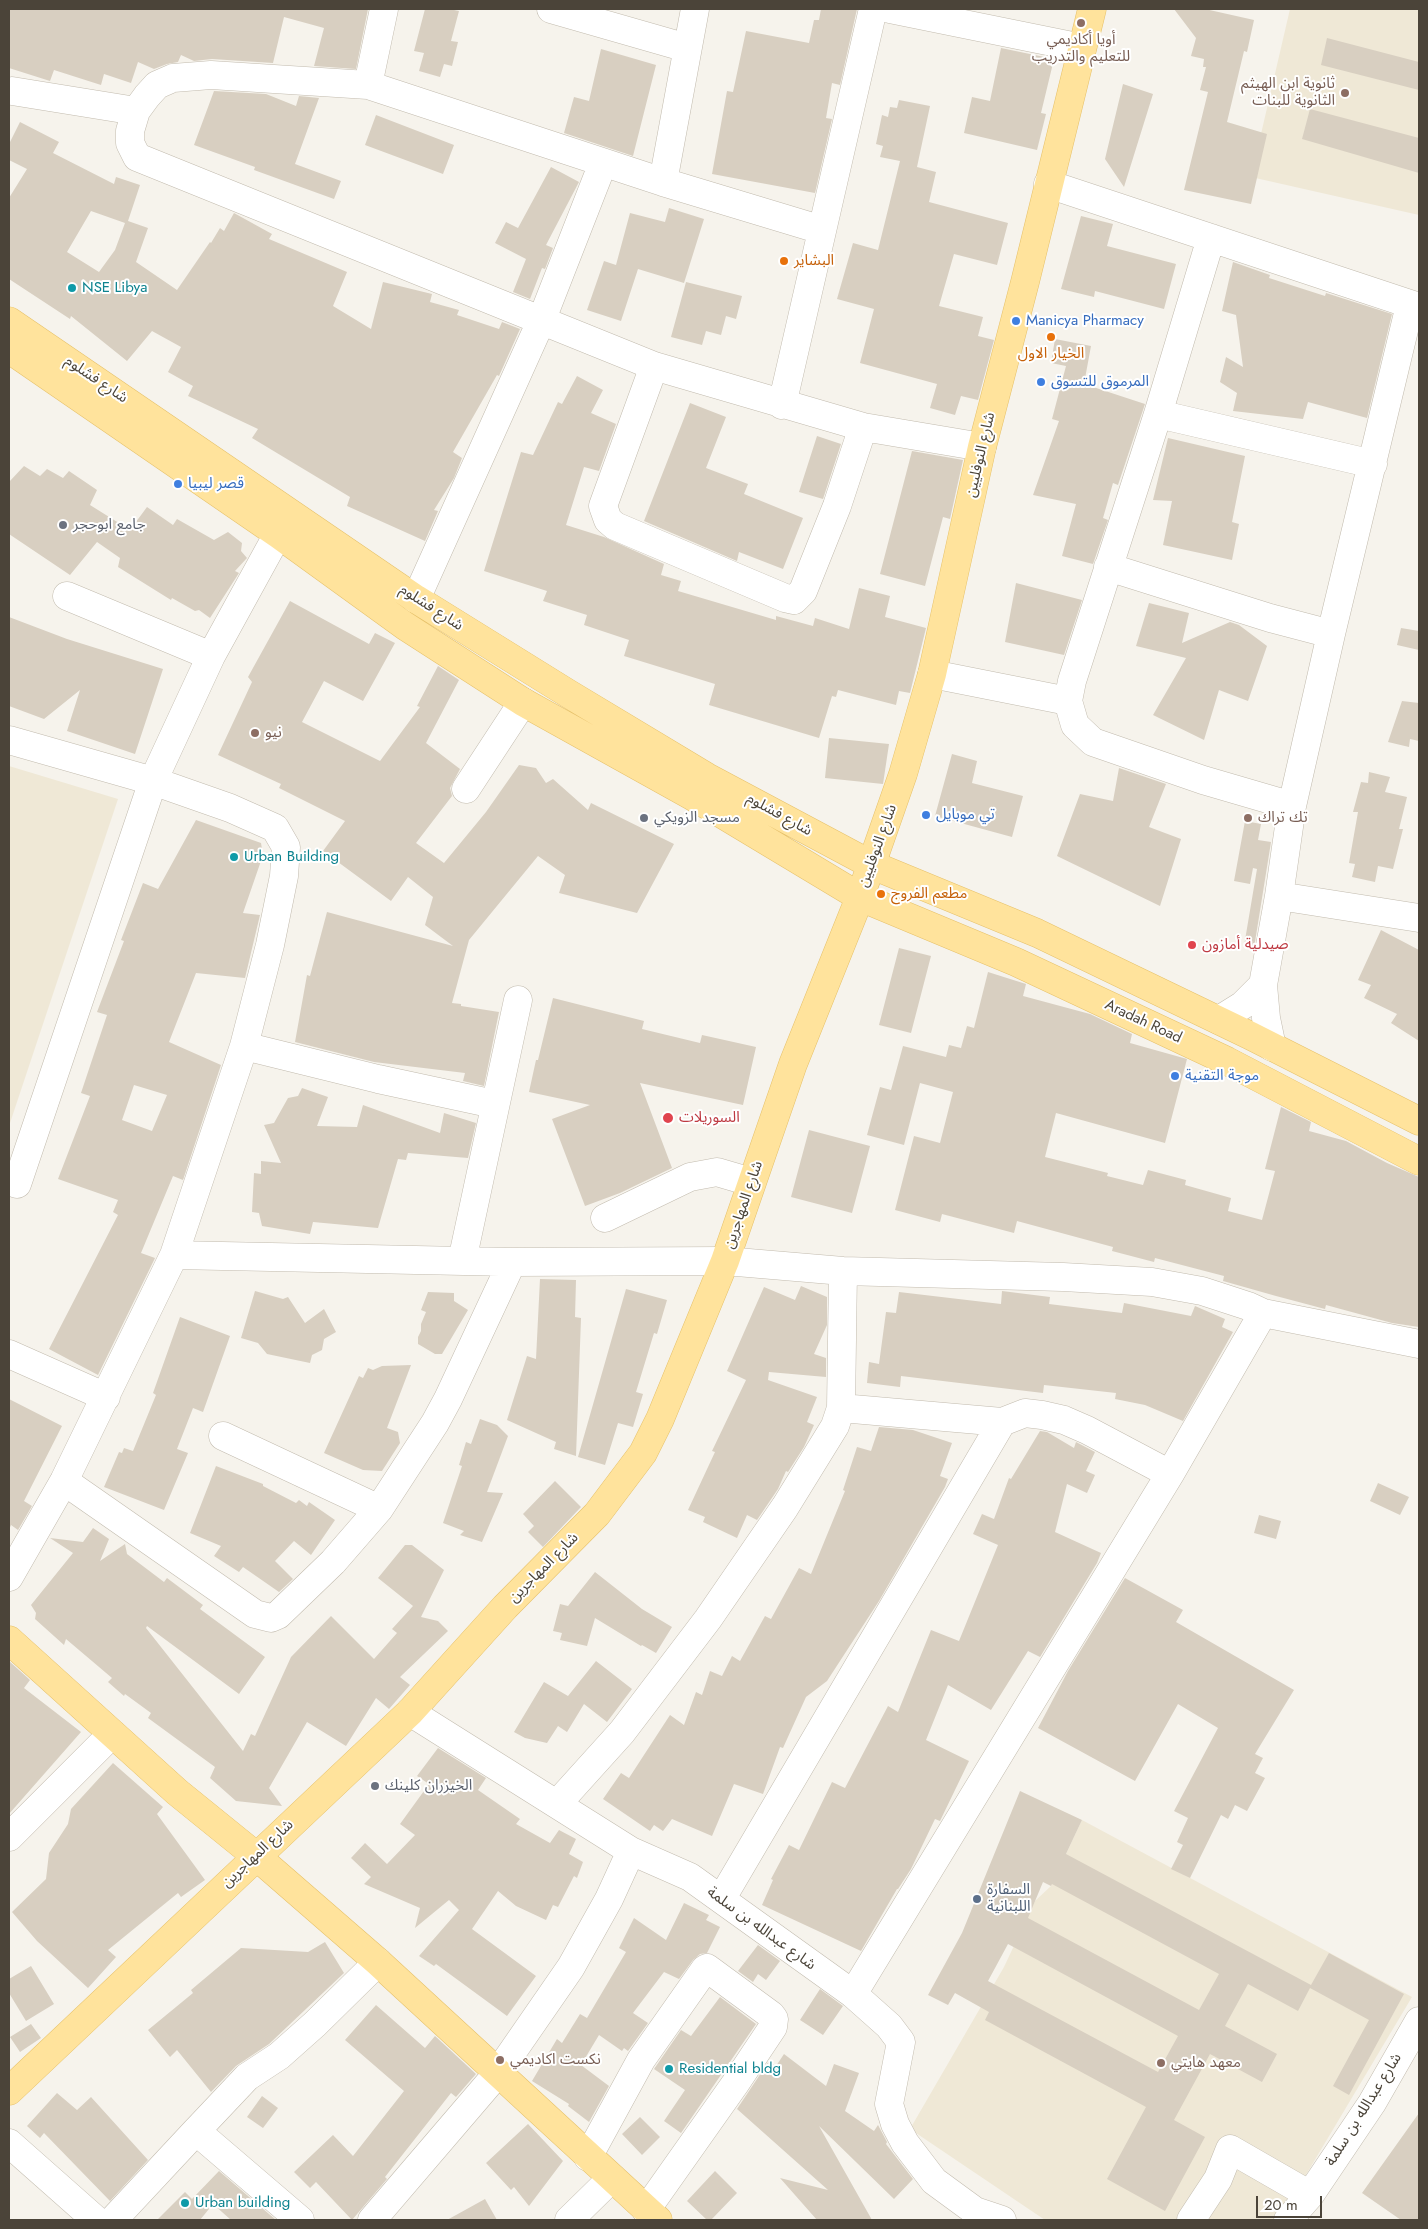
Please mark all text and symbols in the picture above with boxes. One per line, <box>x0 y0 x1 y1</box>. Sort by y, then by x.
marker: أويا أكاديمي للتعليم والتدريب <box>1075 17 1087 29</box>
place label: أويا أكاديمي للتعليم والتدريب <box>1032 31 1130 66</box>
place label: ثانوية ابن الهيثم الثانوية للبنات <box>1241 75 1335 110</box>
marker: ثانوية ابن الهيثم الثانوية للبنات <box>1339 87 1351 99</box>
place label: البشاير <box>794 252 834 270</box>
marker: البشاير <box>778 255 790 267</box>
place label: NSE Libya <box>82 279 147 297</box>
marker: NSE Libya <box>66 282 78 294</box>
place label: Manicya Pharmacy <box>1026 312 1144 330</box>
marker: Manicya Pharmacy <box>1010 315 1022 327</box>
marker: الخيار الاول <box>1045 331 1057 343</box>
place label: الخيار الاول <box>1018 345 1084 363</box>
street label: شارع فشلوم <box>61 352 131 408</box>
place label: المرموق للتسوق <box>1051 373 1149 391</box>
marker: المرموق للتسوق <box>1035 376 1047 388</box>
street label: شارع النوفليين <box>962 411 1000 499</box>
place label: قصر ليبيا <box>188 475 244 493</box>
marker: قصر ليبيا <box>172 478 184 490</box>
place label: جامع ابوحجر <box>73 516 146 534</box>
marker: جامع ابوحجر <box>57 519 69 531</box>
street label: شارع فشلوم <box>396 581 466 635</box>
place label: نيو <box>265 724 282 742</box>
marker: نيو <box>249 727 261 739</box>
street label: شارع فشلوم <box>743 790 815 840</box>
street label: شارع النوفليين <box>855 802 901 890</box>
place label: تي موبايل <box>936 806 995 824</box>
place label: مسجد الزويكي <box>654 809 740 827</box>
marker: تي موبايل <box>920 809 932 821</box>
place label: تك تراك <box>1258 809 1308 827</box>
marker: مسجد الزويكي <box>638 812 650 824</box>
marker: تك تراك <box>1242 812 1254 824</box>
place label: Urban Building <box>244 848 339 866</box>
marker: Urban Building <box>228 851 240 863</box>
place label: مطعم الفروج <box>891 885 967 903</box>
marker: مطعم الفروج <box>875 888 887 900</box>
place label: صيدلية أمازون <box>1202 936 1289 954</box>
marker: صيدلية أمازون <box>1186 939 1198 951</box>
street label: Aradah Road <box>1102 996 1184 1048</box>
place label: موجة التقنية <box>1185 1067 1259 1085</box>
marker: موجة التقنية <box>1169 1070 1181 1082</box>
place label: السوريلات <box>679 1109 740 1127</box>
marker: السوريلات <box>661 1111 675 1125</box>
street label: شارع المهاجرين <box>721 1159 767 1251</box>
street label: شارع المهاجرين <box>505 1529 583 1607</box>
place label: الخيزران كلينك <box>385 1777 472 1795</box>
marker: الخيزران كلينك <box>369 1780 381 1792</box>
street label: شارع المهاجرين <box>218 1816 298 1892</box>
place label: السفارة اللبنانية <box>987 1881 1031 1916</box>
street label: شارع عبدالله بن سلمة <box>703 1884 819 1974</box>
marker: السفارة اللبنانية <box>971 1893 983 1905</box>
street label: شارع عبدالله بن سلمة <box>1322 2050 1406 2170</box>
place label: نكست اكاديمي <box>510 2051 601 2069</box>
marker: نكست اكاديمي <box>494 2054 506 2066</box>
place label: معهد هايتي <box>1171 2054 1241 2072</box>
marker: معهد هايتي <box>1155 2057 1167 2069</box>
place label: Residential bldg <box>679 2060 781 2078</box>
marker: Residential bldg <box>663 2063 675 2075</box>
scale bar <box>1258 2186 1324 2218</box>
place label: Urban building <box>195 2194 290 2212</box>
text: 20 m <box>1264 2194 1298 2216</box>
marker: Urban building <box>179 2197 191 2209</box>

